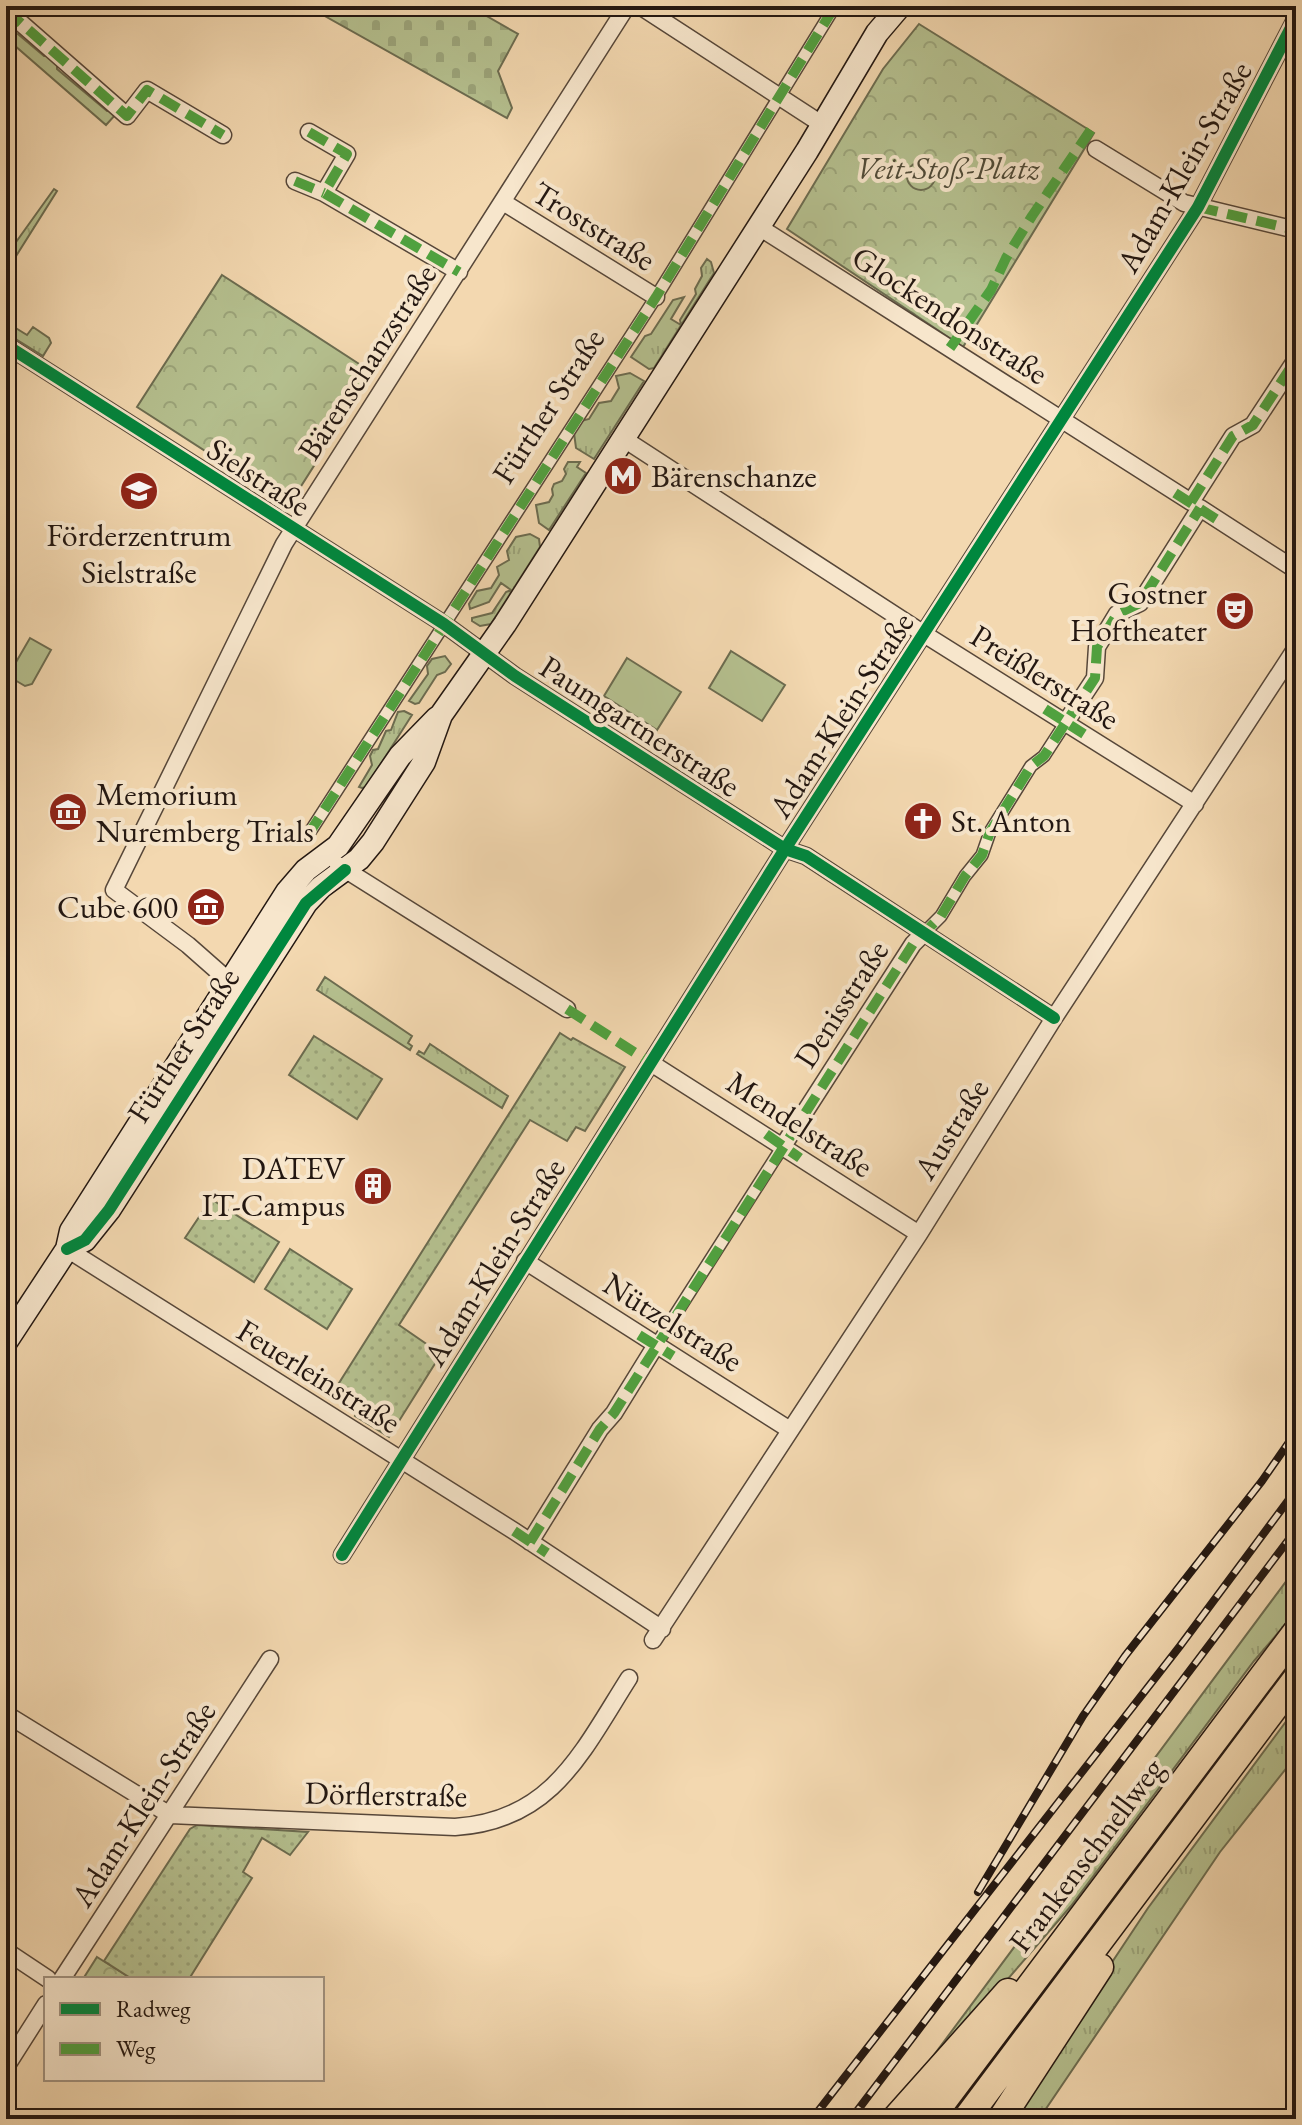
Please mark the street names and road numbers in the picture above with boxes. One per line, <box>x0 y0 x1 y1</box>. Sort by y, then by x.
street label: Adam-Klein-Straße <box>1106 54 1261 281</box>
street label: Troststraße <box>525 172 663 280</box>
street label: Glockendonstraße <box>844 236 1056 394</box>
street label: Bärenschanzstraße <box>288 256 446 468</box>
street label: Fürther Straße <box>482 320 614 492</box>
street label: Sielstraße <box>199 428 319 526</box>
street label: Adam-Klein-Straße <box>758 604 923 827</box>
street label: Preißlerstraße <box>963 615 1127 739</box>
street label: Paumgartnerstraße <box>532 646 748 806</box>
street label: Denisstraße <box>784 932 898 1076</box>
street label: Fürther Straße <box>117 959 249 1131</box>
street label: Mendelstraße <box>719 1061 881 1187</box>
street label: Austraße <box>903 1071 998 1188</box>
street label: Adam-Klein-Straße <box>413 1150 575 1375</box>
street label: Nützelstraße <box>595 1263 751 1381</box>
street label: Feuerleinstraße <box>229 1309 409 1443</box>
street label: Adam-Klein-Straße <box>60 1693 225 1916</box>
street label: Frankenschnellweg <box>999 1748 1174 1961</box>
street label: Dörflerstraße <box>304 1772 468 1816</box>

